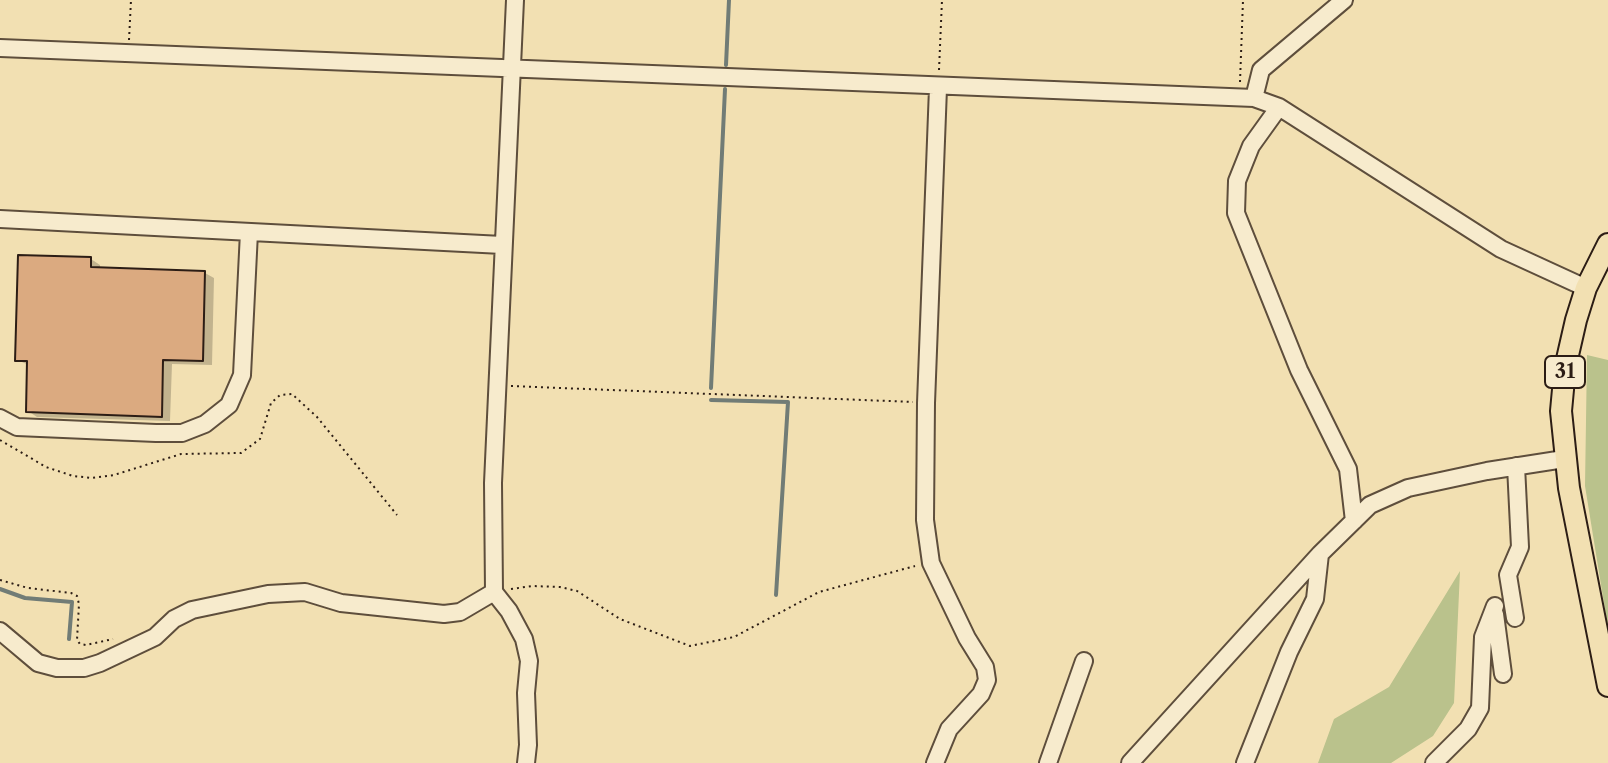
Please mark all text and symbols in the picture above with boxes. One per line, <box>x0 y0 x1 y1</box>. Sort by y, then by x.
road number: 31 <box>1545 356 1585 388</box>

